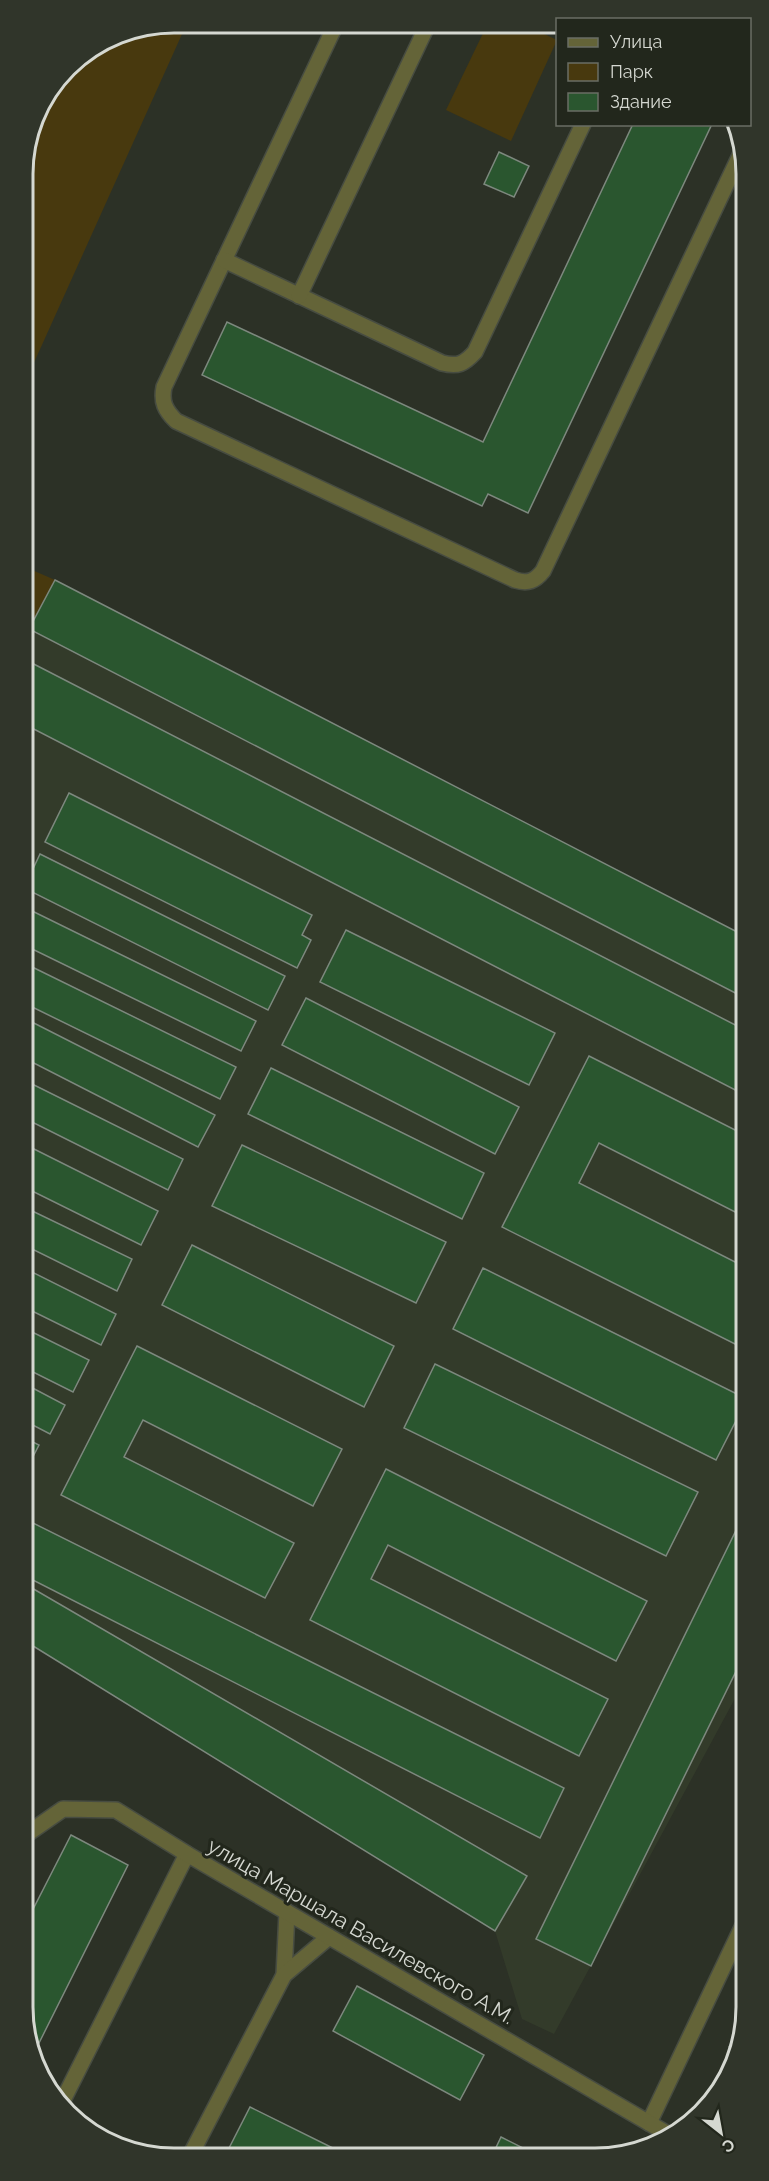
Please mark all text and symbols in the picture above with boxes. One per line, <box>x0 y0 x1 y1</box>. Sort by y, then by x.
legend <box>556 18 751 126</box>
text: Улица <box>610 31 662 52</box>
text: Парк <box>610 61 653 82</box>
text: Здание <box>610 91 672 112</box>
street label: улица Маршала Василевского А.М. <box>203 1833 519 2029</box>
north arrow <box>691 2103 751 2163</box>
text: С <box>719 2134 738 2156</box>

